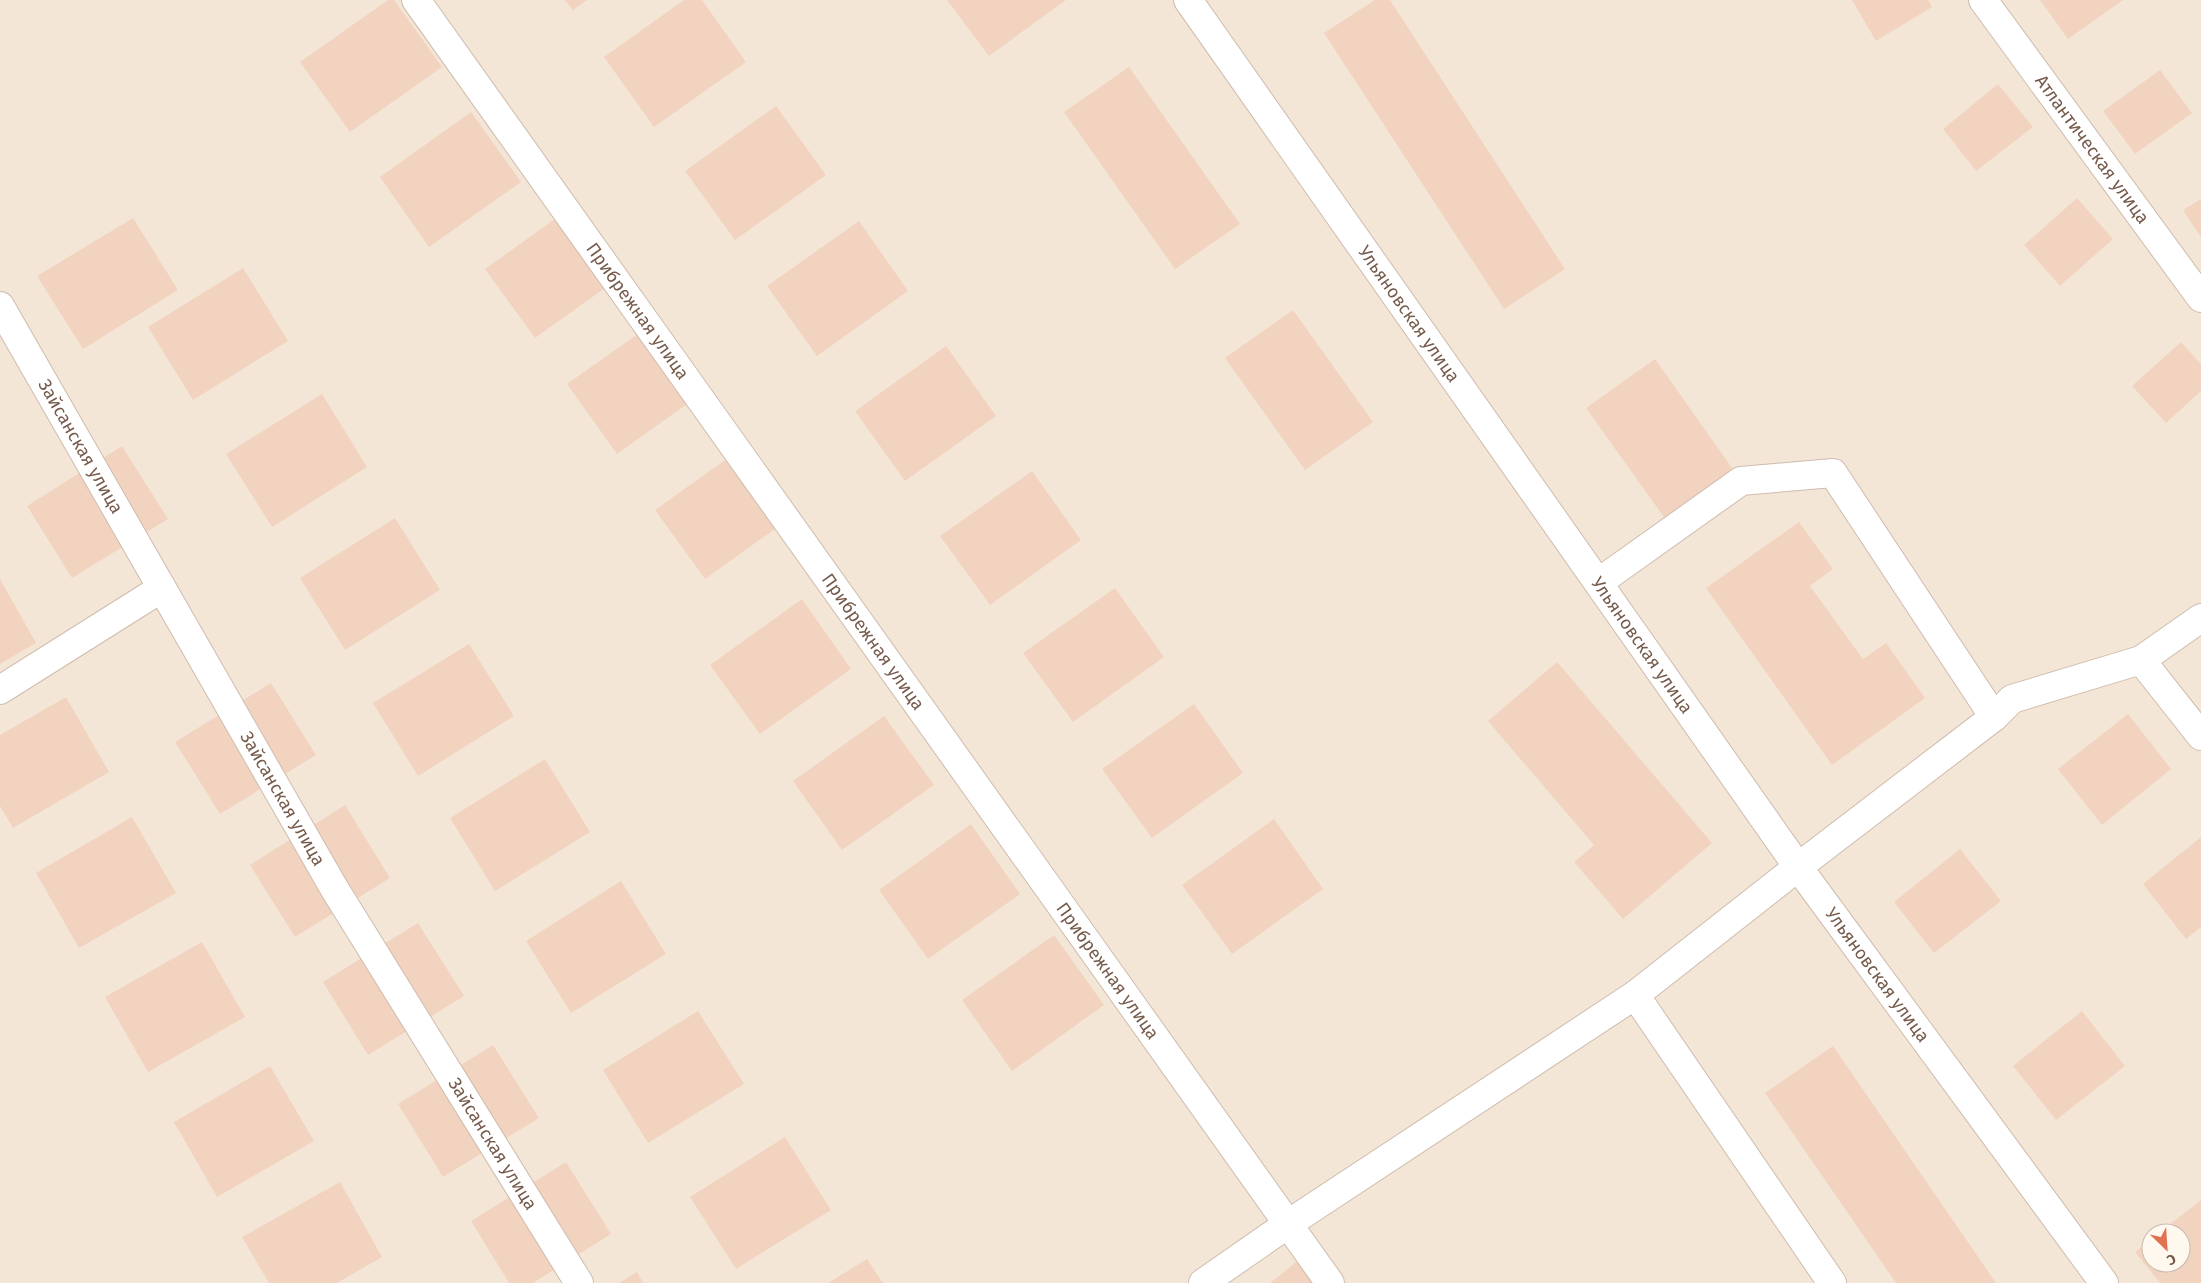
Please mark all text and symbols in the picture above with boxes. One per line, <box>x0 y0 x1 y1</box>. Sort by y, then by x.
street label: Атлантическая улица <box>2030 70 2154 228</box>
street label: Прибрежная улица <box>581 238 694 384</box>
street label: Ульяновская улица <box>1353 241 1465 387</box>
street label: Зайсанская улица <box>33 375 128 518</box>
street label: Прибрежная улица <box>817 569 929 714</box>
street label: Ульяновская улица <box>1586 573 1698 718</box>
street label: Зайсанская улица <box>236 728 330 870</box>
street label: Прибрежная улица <box>1051 898 1164 1044</box>
street label: Ульяновская улица <box>1820 903 1934 1047</box>
street label: Зайсанская улица <box>443 1074 542 1214</box>
north arrow <box>2141 1223 2191 1273</box>
text: С <box>2164 1250 2179 1269</box>

